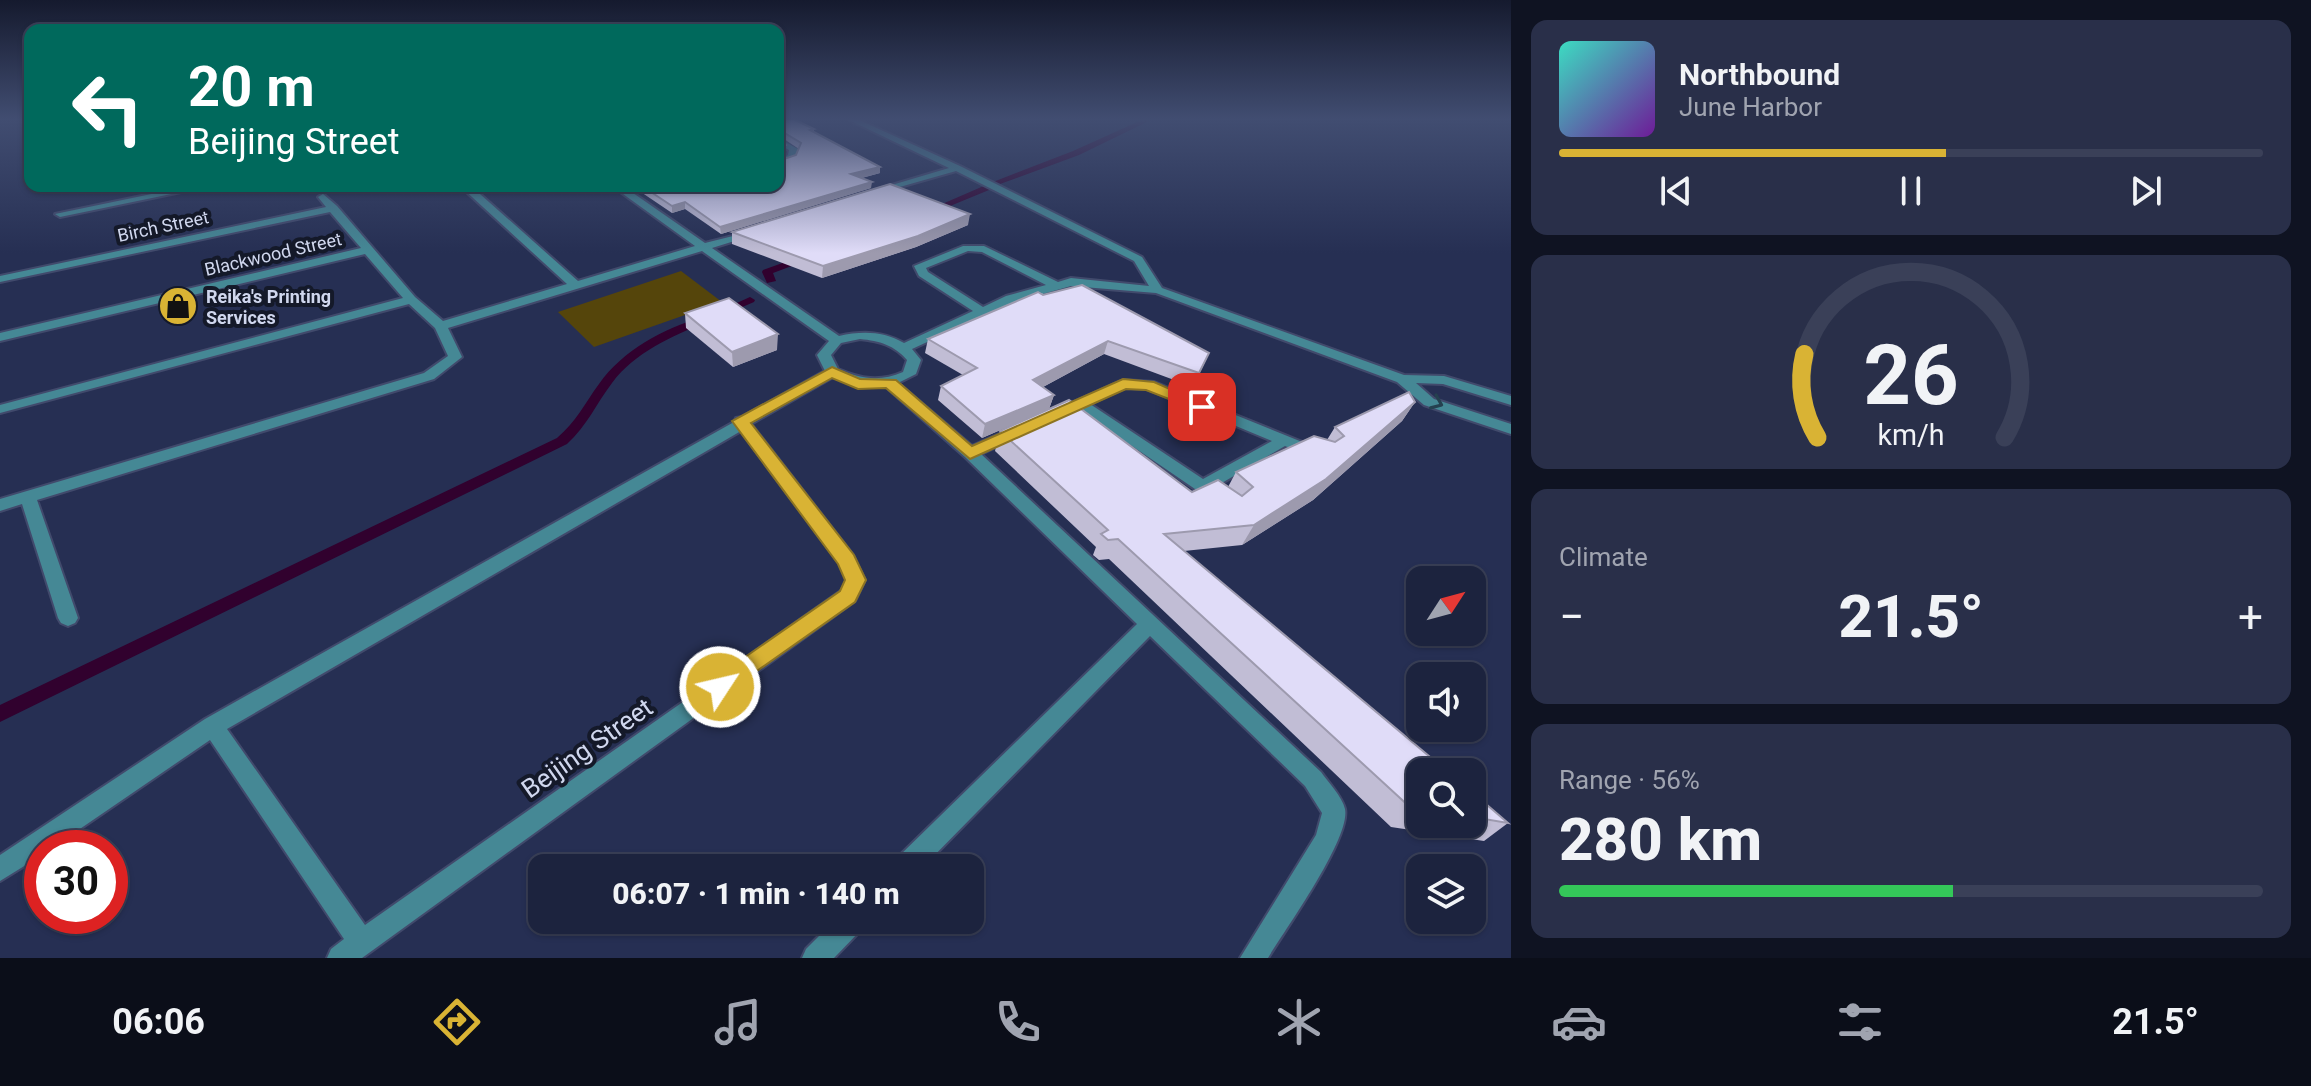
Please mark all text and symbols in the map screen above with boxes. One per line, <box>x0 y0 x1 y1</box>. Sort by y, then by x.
text: 20 m <box>188 54 315 120</box>
icon: left <box>56 56 160 160</box>
text: Northbound <box>1679 57 1840 92</box>
text: June Harbor <box>1679 92 1822 122</box>
text: Beijing Street <box>188 121 400 163</box>
icon: previous <box>1654 169 1698 213</box>
icon: pause <box>1889 169 1933 213</box>
icon: next <box>2124 169 2168 213</box>
street label: Birch Street <box>115 206 211 246</box>
street label: Blackwood Street <box>202 228 344 280</box>
shop icon: Reika's Printing Services <box>157 285 199 327</box>
place label: Reika's Printing Services <box>206 286 331 328</box>
text: 26 <box>1863 326 1959 423</box>
pin <box>1168 373 1236 441</box>
icon: arrive <box>1180 385 1224 429</box>
one-way arrow <box>1429 394 1443 410</box>
text: km/h <box>1877 418 1945 452</box>
text: Climate <box>1559 542 1648 572</box>
north arrow <box>1406 566 1486 646</box>
map controls <box>1406 566 1486 934</box>
text: 21.5° <box>1839 581 1984 652</box>
text: − <box>1559 591 1584 643</box>
text: + <box>2238 591 2263 643</box>
position arrow <box>678 645 762 729</box>
button: sound <box>1406 662 1486 742</box>
street label: Beijing Street <box>516 692 658 804</box>
button: search <box>1406 758 1486 838</box>
text: Range · 56% <box>1559 765 1700 795</box>
text: 280 km <box>1559 804 1762 875</box>
speed limit sign: 30 <box>24 830 128 934</box>
button: layers <box>1406 854 1486 934</box>
text: 06:07 · 1 min · 140 m <box>612 876 900 911</box>
icon: directions <box>429 994 485 1050</box>
icon: music <box>710 994 766 1050</box>
icon: phone <box>990 994 1046 1050</box>
icon: climate <box>1271 994 1327 1050</box>
icon: car <box>1551 994 1607 1050</box>
icon: filters <box>1832 994 1888 1050</box>
text: 06:06 <box>112 1001 205 1043</box>
text: 21.5° <box>2112 1001 2199 1043</box>

